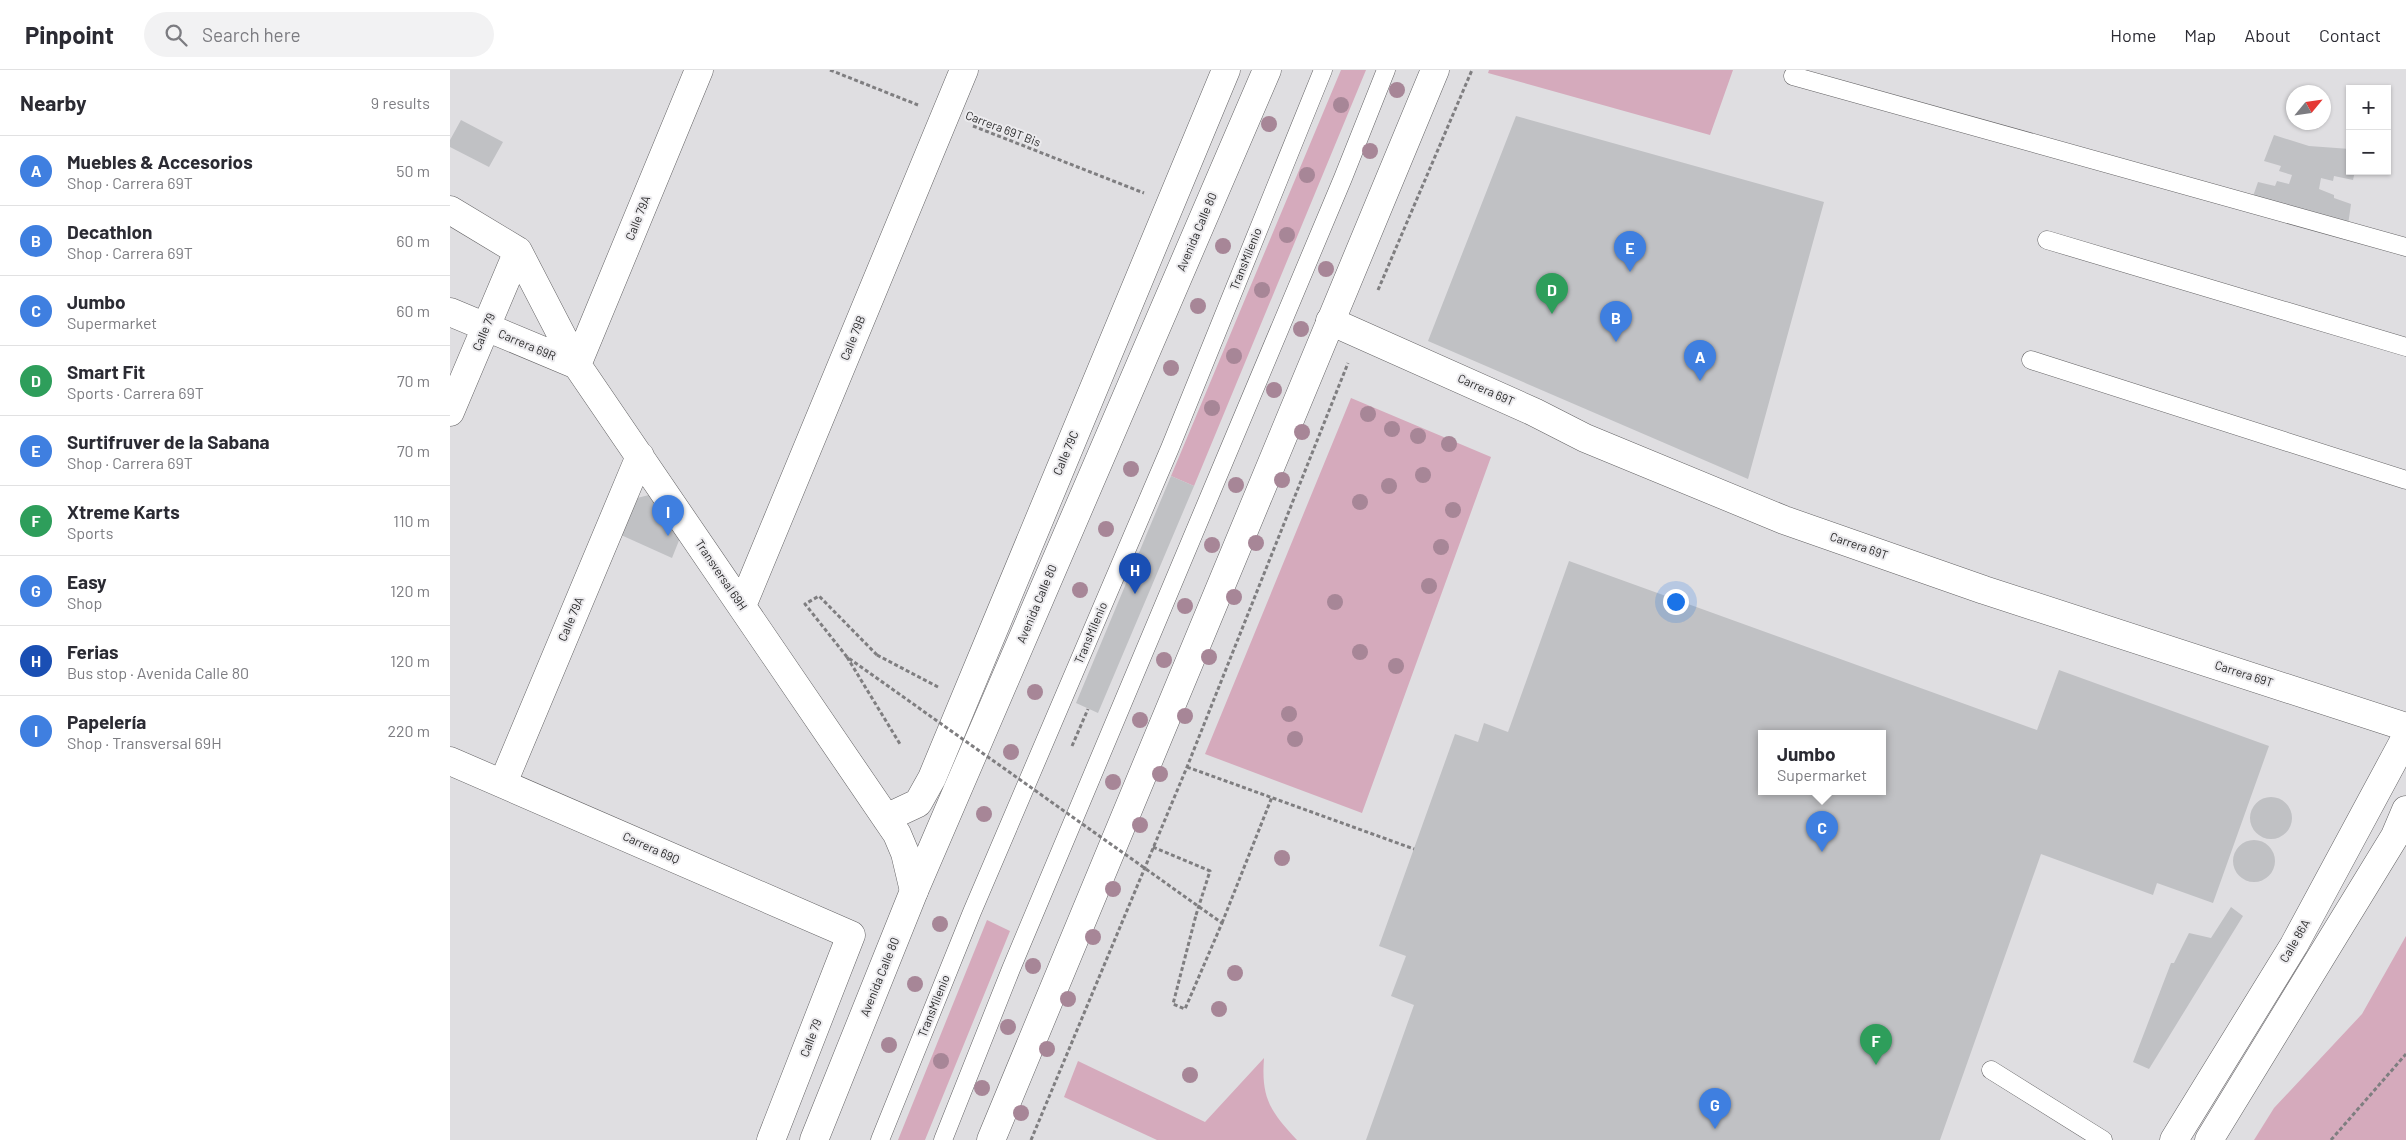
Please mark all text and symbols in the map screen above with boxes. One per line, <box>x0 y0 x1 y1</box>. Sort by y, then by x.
search box <box>144 12 494 57</box>
text: Pinpoint <box>25 20 114 49</box>
icon: search <box>162 21 190 49</box>
text: Search here <box>202 23 301 46</box>
text: Home <box>2110 24 2156 46</box>
text: Map <box>2184 24 2216 46</box>
text: About <box>2244 24 2291 46</box>
text: Contact <box>2319 24 2381 46</box>
north arrow <box>2286 85 2331 130</box>
map controls <box>2346 85 2391 175</box>
button: + <box>2346 85 2391 130</box>
text: Nearby <box>20 90 86 115</box>
text: 9 results <box>371 93 430 112</box>
street label: Carrera 69T Bis <box>964 107 1043 149</box>
button: − <box>2346 130 2391 175</box>
text: Muebles & Accesorios <box>67 150 253 173</box>
text: A <box>31 161 41 180</box>
text: 50 m <box>396 161 430 180</box>
text: Shop · Carrera 69T <box>67 173 193 192</box>
street label: Avenida Calle 80 <box>1173 190 1219 273</box>
street label: Calle 79A <box>622 193 652 242</box>
text: Decathlon <box>67 220 152 243</box>
street label: TransMilenio <box>1226 226 1264 292</box>
text: B <box>31 231 41 250</box>
text: 60 m <box>396 231 430 250</box>
pin: E <box>1614 231 1646 272</box>
text: Shop · Carrera 69T <box>67 243 193 262</box>
pin: D <box>1536 273 1568 314</box>
text: Jumbo <box>67 290 126 313</box>
text: C <box>31 301 41 320</box>
text: 60 m <box>396 301 430 320</box>
pin: B <box>1600 301 1632 342</box>
street label: Calle 79 <box>469 311 497 353</box>
text: Supermarket <box>67 313 157 332</box>
street label: Calle 79B <box>837 313 867 362</box>
street label: Carrera 69R <box>497 326 558 362</box>
pin: A <box>1684 340 1716 381</box>
text: Smart Fit <box>67 360 145 383</box>
street label: Carrera 69T <box>1456 370 1517 408</box>
text: D <box>31 371 41 390</box>
text: 70 m <box>397 371 430 390</box>
text: Sports · Carrera 69T <box>67 383 204 402</box>
street label: Calle 79C <box>1049 428 1081 477</box>
text: Surtifruver de la Sabana <box>67 430 270 453</box>
text: E <box>31 441 41 460</box>
text: 70 m <box>397 441 430 460</box>
text: Shop · Carrera 69T <box>67 453 193 472</box>
pin: I <box>652 495 684 536</box>
text: Xtreme Karts <box>67 500 180 523</box>
text: F <box>32 511 40 530</box>
text: 110 m <box>393 511 430 530</box>
text: Sports <box>67 523 113 542</box>
street label: Carrera 69T <box>1828 529 1890 562</box>
street label: Transversal 69H <box>693 536 751 612</box>
pin: H <box>1119 553 1151 594</box>
street label: Avenida Calle 80 <box>1013 562 1059 645</box>
text: Easy <box>67 570 107 593</box>
text: G <box>31 581 41 600</box>
text: 120 m <box>390 581 430 600</box>
your location <box>1663 589 1689 615</box>
text: Shop <box>67 593 102 612</box>
street label: Calle 79A <box>554 594 586 643</box>
street label: TransMilenio <box>1071 600 1109 666</box>
text: Ferias <box>67 640 119 663</box>
text: H <box>31 651 41 670</box>
text: 120 m <box>390 651 430 670</box>
street label: Carrera 69T <box>2213 657 2275 689</box>
text: Bus stop · Avenida Calle 80 <box>67 663 249 682</box>
text: Papelería <box>67 710 146 733</box>
text: I <box>34 721 38 740</box>
text: 220 m <box>387 721 430 740</box>
popup <box>1758 730 1886 795</box>
text: Shop · Transversal 69H <box>67 733 222 752</box>
text: Jumbo <box>1777 742 1835 765</box>
text: Supermarket <box>1777 765 1867 784</box>
pin: C <box>1806 811 1838 852</box>
street label: Carrera 69Q <box>621 828 682 866</box>
street label: Calle 86A <box>2276 916 2312 965</box>
street label: Avenida Calle 80 <box>857 935 901 1018</box>
street label: TransMilenio <box>914 973 952 1039</box>
street label: Calle 79 <box>796 1017 824 1059</box>
pin: F <box>1860 1024 1892 1065</box>
pin: G <box>1699 1088 1731 1129</box>

